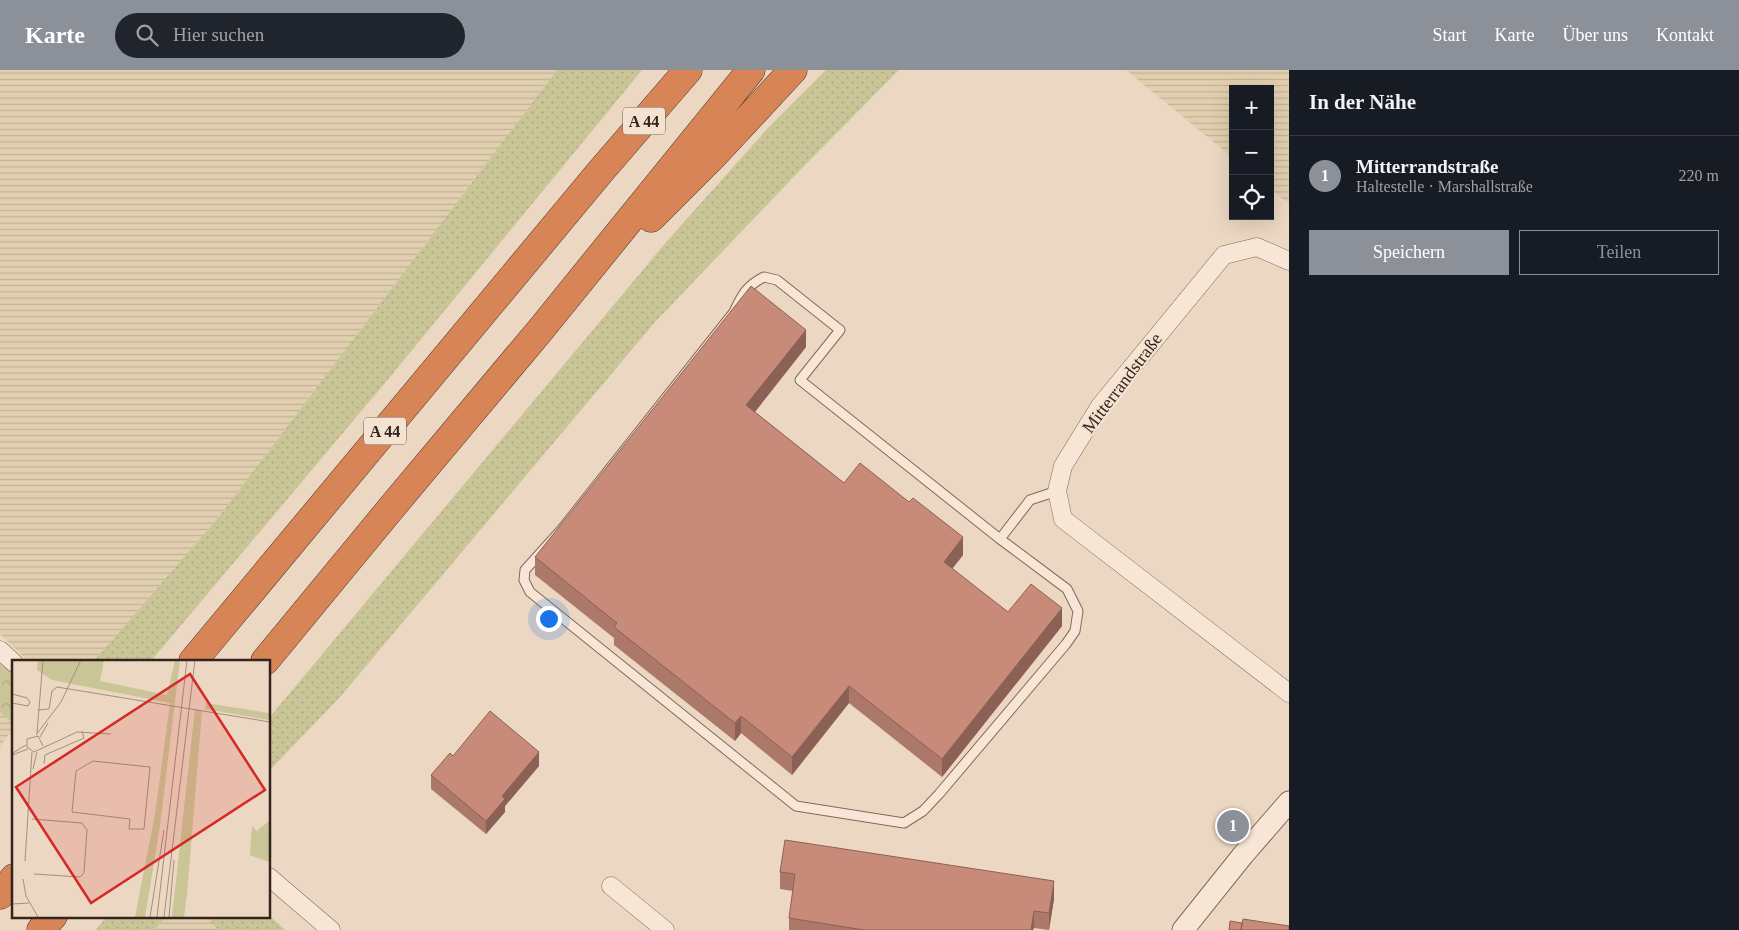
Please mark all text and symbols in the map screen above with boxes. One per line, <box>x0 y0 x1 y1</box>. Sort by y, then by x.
search box <box>115 13 465 58</box>
icon: search <box>133 21 161 49</box>
text: Karte <box>25 22 85 48</box>
text: Hier suchen <box>173 24 264 45</box>
text: Start <box>1433 25 1467 45</box>
text: Karte <box>1495 25 1535 45</box>
text: Über uns <box>1563 25 1628 45</box>
text: Kontakt <box>1656 25 1714 45</box>
map controls <box>1229 85 1274 220</box>
button: + <box>1229 85 1274 130</box>
text: In der Nähe <box>1309 90 1416 114</box>
road number: A 44 <box>623 107 665 134</box>
button: − <box>1229 130 1274 175</box>
text: Mitterrandstraße <box>1356 156 1498 177</box>
text: 1 <box>1321 167 1329 184</box>
text: 220 m <box>1679 167 1719 184</box>
button: locate <box>1229 175 1274 220</box>
text: Haltestelle · Marshallstraße <box>1356 178 1533 195</box>
button: Speichern <box>1309 230 1509 275</box>
button: Teilen <box>1519 230 1719 275</box>
street label: Mitterrandstraße <box>1078 329 1166 437</box>
road number: A 44 <box>364 418 406 444</box>
your location <box>536 606 562 632</box>
inset map <box>12 660 270 918</box>
pin: 1 <box>1217 807 1249 845</box>

